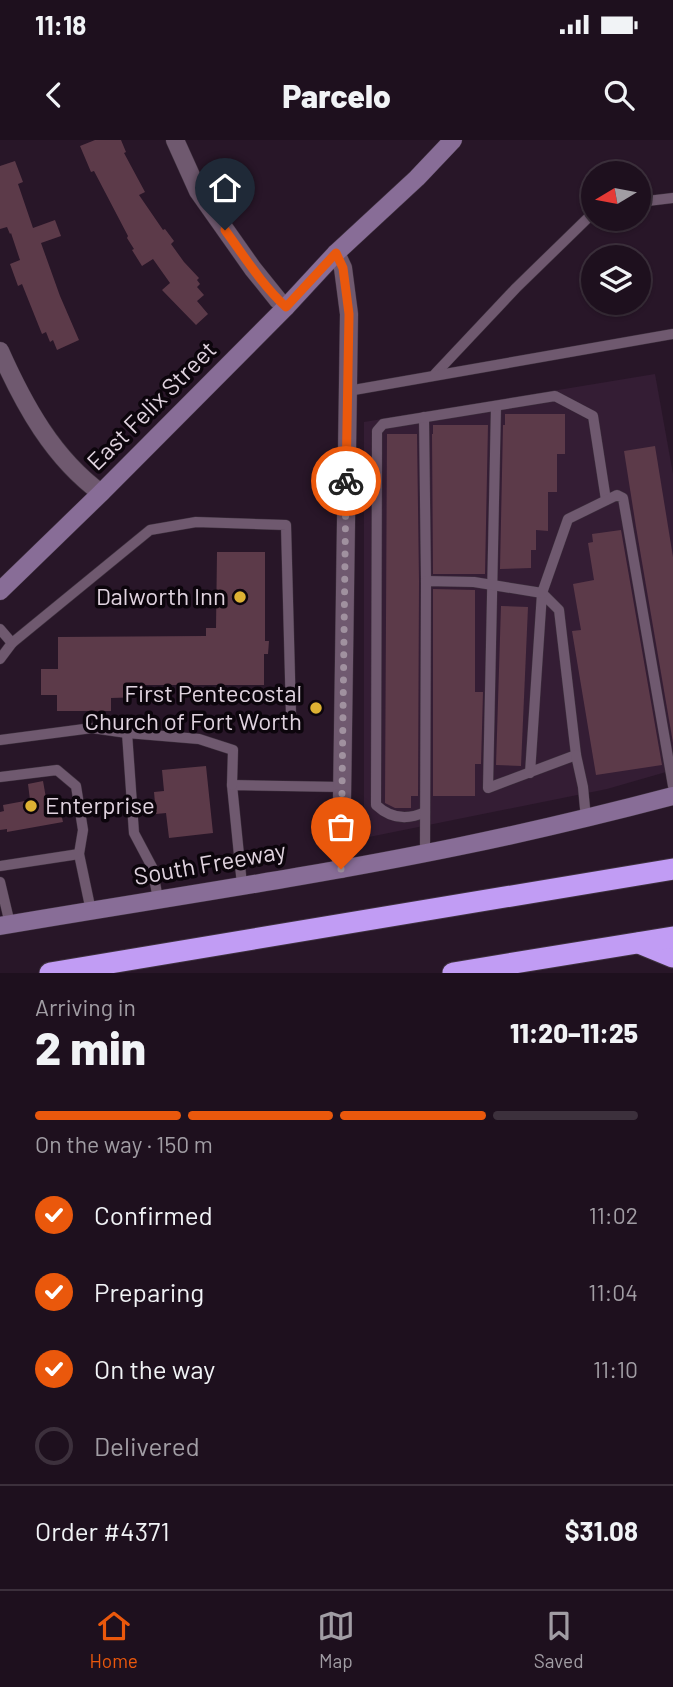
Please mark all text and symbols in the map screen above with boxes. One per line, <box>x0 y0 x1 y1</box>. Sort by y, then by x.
text: 11:18 <box>35 9 86 40</box>
icon: back <box>35 76 73 114</box>
text: Parcelo <box>282 76 391 114</box>
icon: search <box>600 76 638 114</box>
pin <box>195 158 255 230</box>
north arrow <box>581 161 651 231</box>
map controls <box>581 161 651 315</box>
icon: home <box>206 169 244 207</box>
button: layers <box>581 245 651 315</box>
street label: East Felix Street <box>80 334 222 476</box>
courier <box>311 446 381 516</box>
icon: bike <box>327 462 365 500</box>
place label: Dalworth Inn <box>96 581 226 610</box>
marker: Dalworth Inn <box>232 589 248 605</box>
place label: First Pentecostal Church of Fort Worth <box>84 678 302 735</box>
marker: First Pentecostal Church of Fort Worth <box>308 700 324 716</box>
place label: Enterprise <box>45 790 155 819</box>
pin <box>311 797 371 869</box>
marker: Enterprise <box>23 798 39 814</box>
icon: bag <box>322 808 360 846</box>
street label: South Freeway <box>131 835 288 890</box>
text: Arriving in <box>35 993 136 1021</box>
text: 11:20–11:25 <box>510 1017 638 1048</box>
text: 2 min <box>35 1019 146 1074</box>
text: On the way · 150 m <box>35 1130 213 1158</box>
icon: check <box>35 1196 73 1234</box>
text: Confirmed <box>94 1199 213 1230</box>
text: 11:02 <box>589 1201 638 1229</box>
icon: check <box>35 1273 73 1311</box>
text: Preparing <box>94 1276 204 1307</box>
text: 11:04 <box>588 1278 638 1306</box>
icon: check <box>35 1350 73 1388</box>
text: On the way <box>94 1353 215 1384</box>
text: 11:10 <box>593 1355 638 1383</box>
text: Delivered <box>94 1430 200 1461</box>
text: Order #4371 <box>35 1515 170 1546</box>
text: $31.08 <box>565 1515 638 1546</box>
tab: Home <box>89 1607 138 1672</box>
tab: Map <box>317 1607 355 1672</box>
tab: Saved <box>534 1607 584 1672</box>

